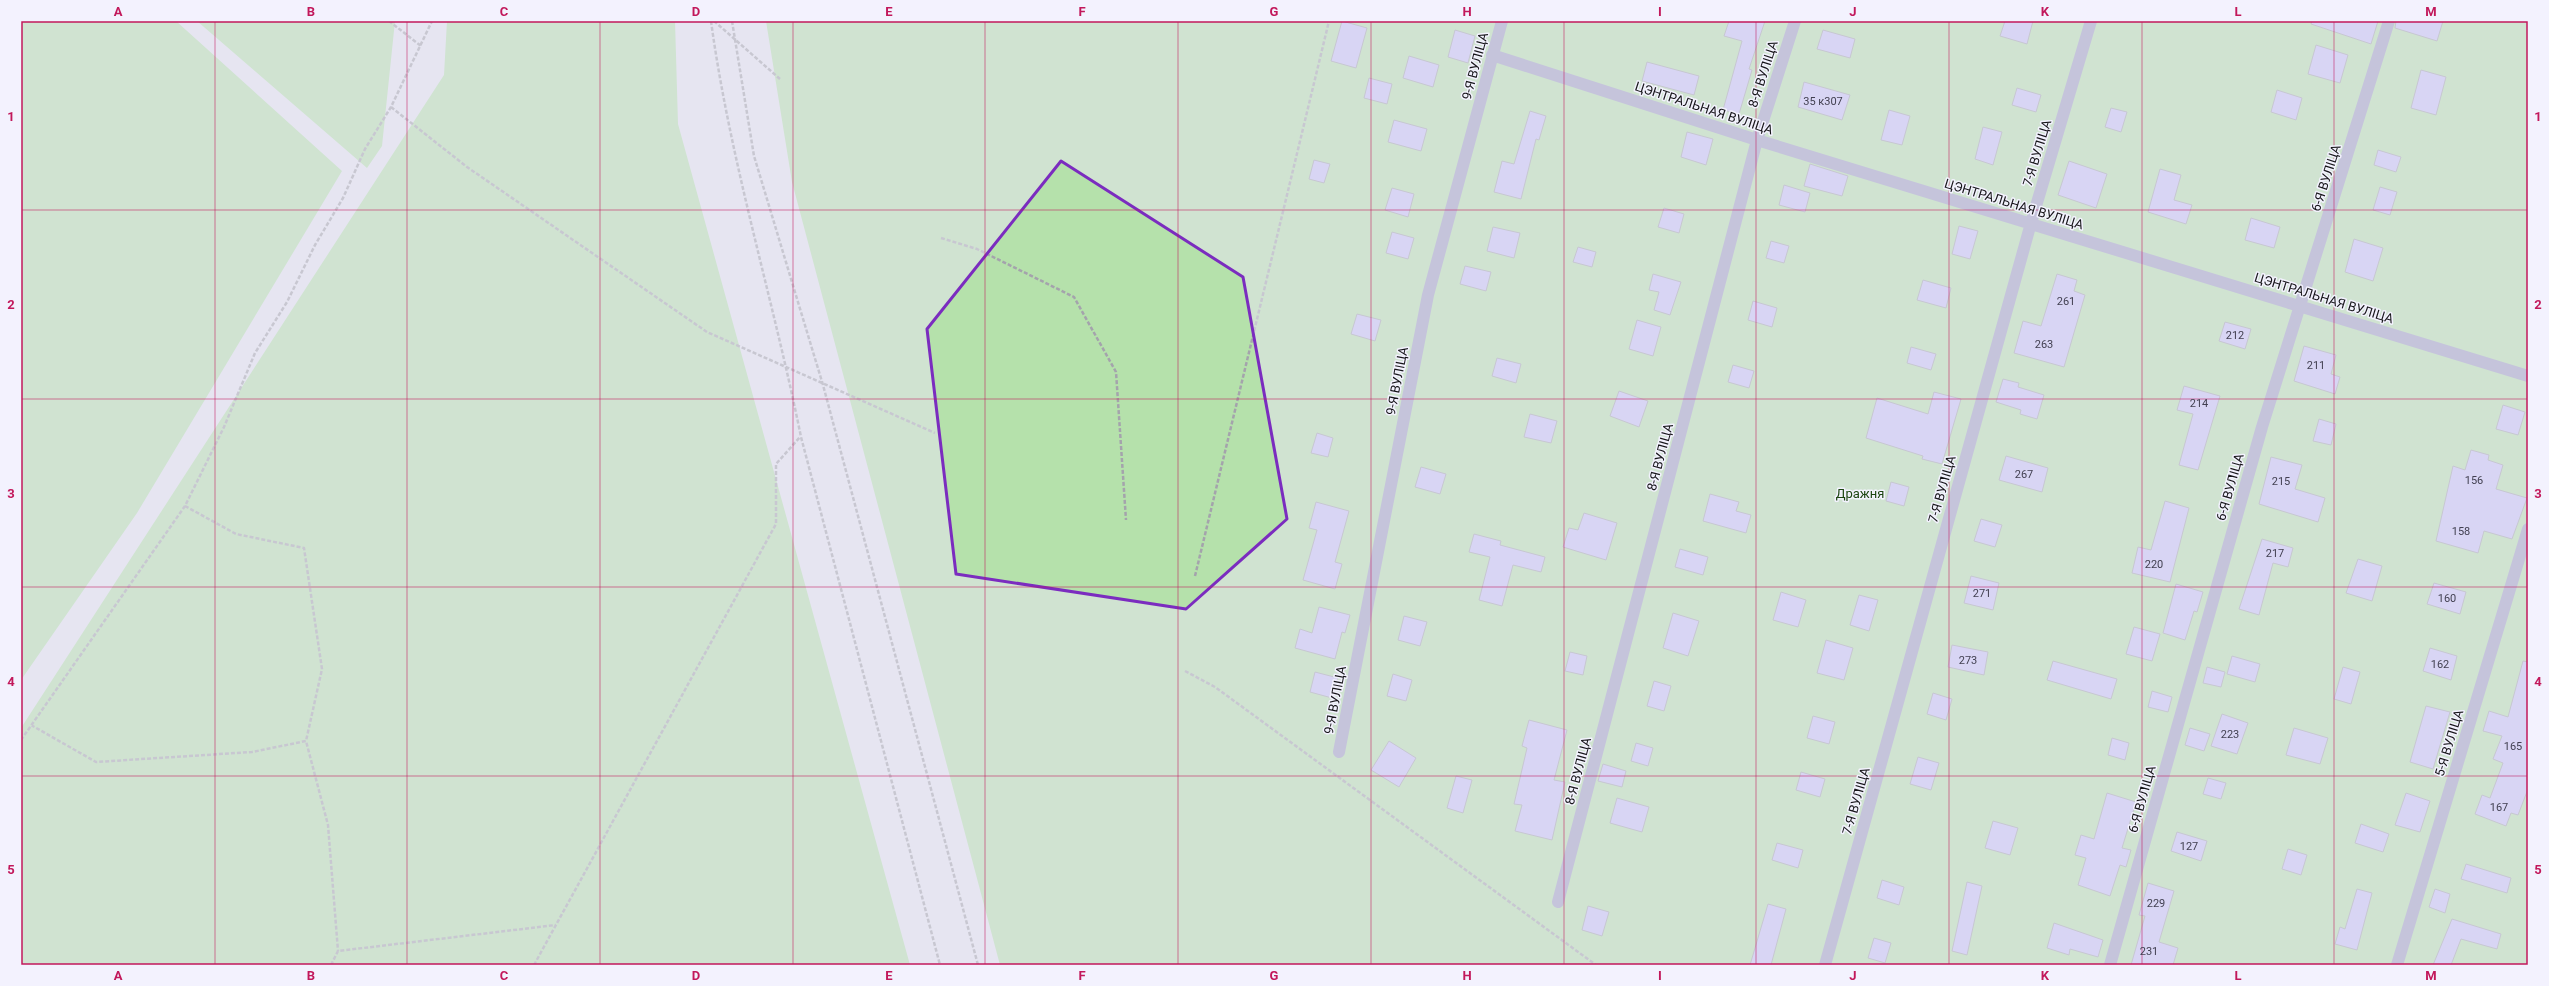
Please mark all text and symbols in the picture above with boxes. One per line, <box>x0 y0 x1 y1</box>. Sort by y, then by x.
text: A <box>114 4 123 19</box>
text: B <box>307 4 315 19</box>
text: C <box>500 4 509 19</box>
text: D <box>692 4 700 19</box>
text: E <box>885 4 893 19</box>
text: F <box>1078 4 1086 19</box>
text: G <box>1270 4 1279 19</box>
text: H <box>1462 4 1472 19</box>
text: I <box>1658 4 1662 19</box>
text: J <box>1849 4 1857 19</box>
text: K <box>2041 4 2050 19</box>
text: L <box>2234 4 2242 19</box>
text: M <box>2425 4 2437 19</box>
street label: 9-Я ВУЛІЦА <box>1459 30 1491 101</box>
street label: 8-Я ВУЛІЦА <box>1745 38 1781 109</box>
street label: ЦЭНТРАЛЬНАЯ ВУЛІЦА <box>1633 79 1776 138</box>
house number: 35 к307 <box>1803 95 1843 108</box>
text: 1 <box>7 109 15 124</box>
text: 1 <box>2534 109 2542 124</box>
street label: 7-Я ВУЛІЦА <box>2020 117 2054 188</box>
street label: 6-Я ВУЛІЦА <box>2308 142 2344 213</box>
street label: ЦЭНТРАЛЬНАЯ ВУЛІЦА <box>1943 176 2086 232</box>
street label: ЦЭНТРАЛЬНАЯ ВУЛІЦА <box>2253 270 2396 326</box>
house number: 261 <box>2057 295 2075 308</box>
text: 2 <box>7 297 15 312</box>
text: 2 <box>2534 297 2542 312</box>
house number: 212 <box>2226 329 2244 342</box>
house number: 263 <box>2035 338 2053 351</box>
street label: 9-Я ВУЛІЦА <box>1383 345 1411 416</box>
house number: 211 <box>2307 359 2325 372</box>
house number: 214 <box>2190 397 2208 410</box>
street label: 8-Я ВУЛІЦА <box>1644 421 1676 492</box>
street label: 6-Я ВУЛІЦА <box>2213 451 2247 522</box>
street label: 7-Я ВУЛІЦА <box>1925 453 1959 524</box>
house number: 267 <box>2015 468 2033 481</box>
house number: 156 <box>2465 474 2483 487</box>
house number: 215 <box>2272 475 2290 488</box>
text: 3 <box>7 486 15 501</box>
park label: Дражня <box>1836 486 1884 501</box>
text: 3 <box>2534 486 2542 501</box>
house number: 158 <box>2452 525 2470 538</box>
house number: 217 <box>2266 547 2284 560</box>
house number: 220 <box>2145 558 2163 571</box>
house number: 271 <box>1973 587 1991 600</box>
house number: 160 <box>2438 592 2456 605</box>
house number: 273 <box>1959 654 1977 667</box>
house number: 162 <box>2431 658 2449 671</box>
street label: 9-Я ВУЛІЦА <box>1321 664 1349 735</box>
text: 4 <box>7 674 15 689</box>
text: 4 <box>2534 674 2542 689</box>
street label: 5-Я ВУЛІЦА <box>2432 707 2466 778</box>
house number: 223 <box>2221 728 2239 741</box>
street label: 8-Я ВУЛІЦА <box>1562 735 1594 806</box>
house number: 165 <box>2504 740 2522 753</box>
street label: 6-Я ВУЛІЦА <box>2125 763 2159 834</box>
street label: 7-Я ВУЛІЦА <box>1839 765 1873 836</box>
house number: 167 <box>2490 801 2508 814</box>
house number: 127 <box>2180 840 2198 853</box>
text: 5 <box>7 862 15 877</box>
text: 5 <box>2534 862 2542 877</box>
house number: 229 <box>2147 897 2165 910</box>
house number: 231 <box>2140 945 2158 958</box>
text: A <box>114 968 123 983</box>
text: B <box>307 968 315 983</box>
text: C <box>500 968 509 983</box>
text: D <box>692 968 700 983</box>
text: E <box>885 968 893 983</box>
text: F <box>1078 968 1086 983</box>
text: G <box>1270 968 1279 983</box>
text: H <box>1462 968 1472 983</box>
text: I <box>1658 968 1662 983</box>
text: J <box>1849 968 1857 983</box>
text: K <box>2041 968 2050 983</box>
text: L <box>2234 968 2242 983</box>
text: M <box>2425 968 2437 983</box>

